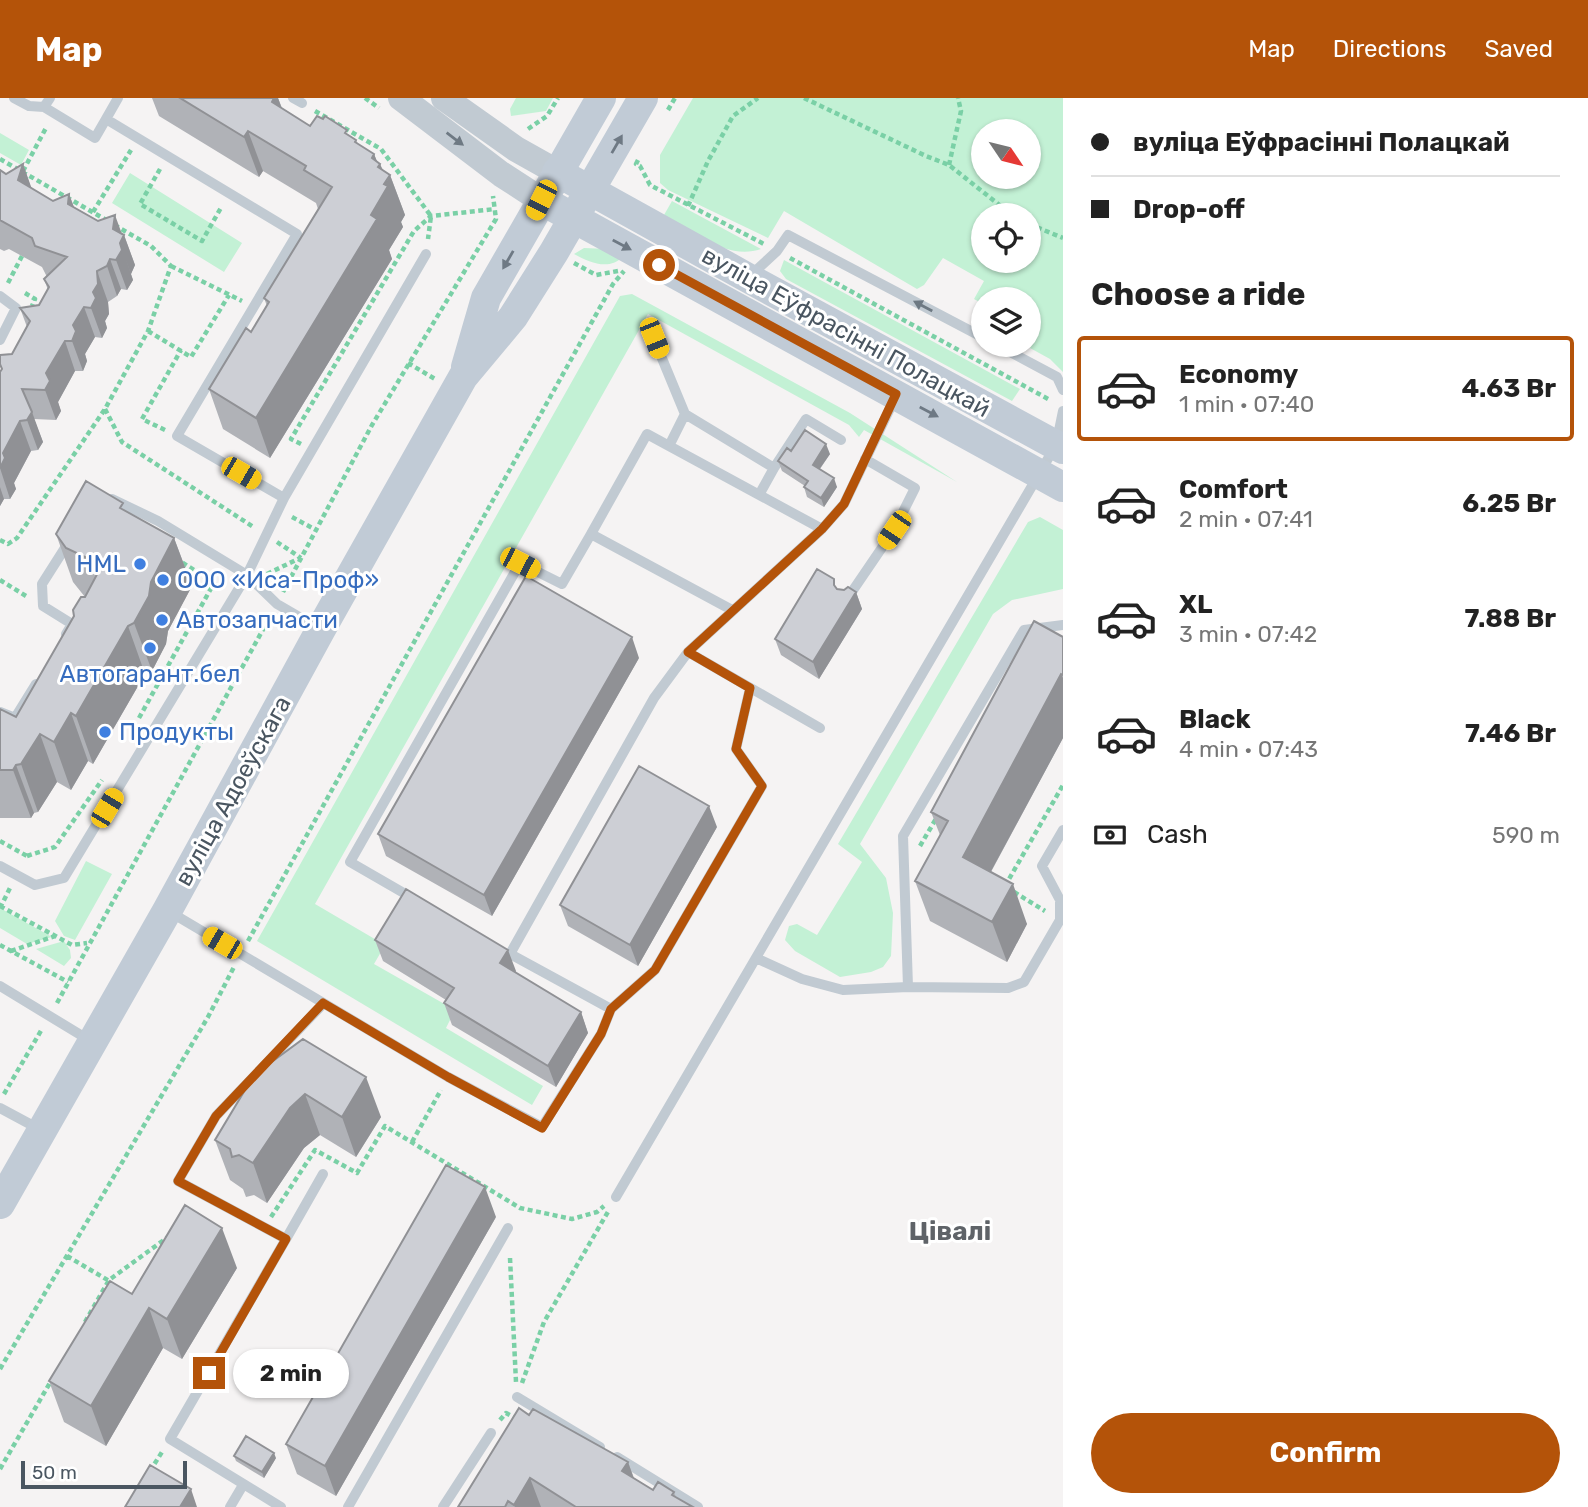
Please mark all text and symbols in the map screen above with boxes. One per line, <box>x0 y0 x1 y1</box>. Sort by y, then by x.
text: Map <box>35 30 103 69</box>
text: Map <box>1248 35 1295 63</box>
text: Directions <box>1333 35 1446 63</box>
text: Saved <box>1484 35 1553 63</box>
north arrow <box>971 119 1041 189</box>
map controls <box>971 119 1041 357</box>
text: вуліца Еўфрасінні Полацкай <box>1133 127 1510 158</box>
one-way arrow <box>446 132 464 147</box>
one-way arrow <box>611 135 623 154</box>
car <box>523 177 560 223</box>
text: Drop-off <box>1133 194 1245 225</box>
button: locate <box>971 203 1041 273</box>
one-way arrow <box>612 239 632 250</box>
street label: вуліца Еўфрасінні Полацкай <box>697 241 995 423</box>
route start <box>643 249 675 281</box>
one-way arrow <box>502 250 514 269</box>
text: Choose a ride <box>1091 275 1305 313</box>
button: layers <box>971 287 1041 357</box>
one-way arrow <box>913 300 933 312</box>
car <box>637 315 672 361</box>
icon: car <box>1095 357 1158 420</box>
text: Economy <box>1179 359 1298 390</box>
text: 4.63 Br <box>1461 373 1556 404</box>
text: 1 min · 07:40 <box>1179 390 1314 418</box>
one-way arrow <box>920 406 940 418</box>
car <box>218 453 265 493</box>
icon: car <box>1095 472 1158 535</box>
text: Comfort <box>1179 474 1288 505</box>
text: 6.25 Br <box>1462 488 1556 519</box>
text: 2 min · 07:41 <box>1179 505 1313 533</box>
car <box>874 507 915 553</box>
car <box>497 544 544 582</box>
place label: HML <box>76 550 126 578</box>
marker: HML <box>132 556 148 572</box>
place label: ООО «Иса-Проф» <box>177 566 379 594</box>
marker: ООО «Иса-Проф» <box>155 572 171 588</box>
icon: car <box>1095 587 1158 650</box>
text: XL <box>1179 589 1212 620</box>
text: 7.88 Br <box>1464 603 1556 634</box>
place label: Автозапчасти <box>176 606 338 634</box>
marker: Автозапчасти <box>154 612 170 628</box>
text: 3 min · 07:42 <box>1179 620 1317 648</box>
marker: Автогарант.бел <box>142 640 158 656</box>
place label: Автогарант.бел <box>60 660 240 688</box>
street label: вуліца Адоеўскага <box>169 691 297 891</box>
icon: car <box>1095 702 1158 765</box>
text: Black <box>1179 704 1251 735</box>
place label: Продукты <box>119 718 234 746</box>
text: 7.46 Br <box>1465 718 1556 749</box>
marker: Продукты <box>97 724 113 740</box>
text: 4 min · 07:43 <box>1179 735 1318 763</box>
car <box>88 785 127 831</box>
icon: cash <box>1091 816 1129 854</box>
text: Cash <box>1147 819 1208 850</box>
text: 590 m <box>1492 821 1560 849</box>
car <box>199 923 246 963</box>
district label: Цівалі <box>909 1216 991 1247</box>
callout: 2 min <box>234 1348 349 1398</box>
route end <box>193 1357 225 1389</box>
text: 2 min <box>260 1359 322 1387</box>
button: Confirm <box>1091 1413 1560 1493</box>
scale bar <box>21 1458 187 1490</box>
text: 50 m <box>32 1461 77 1484</box>

